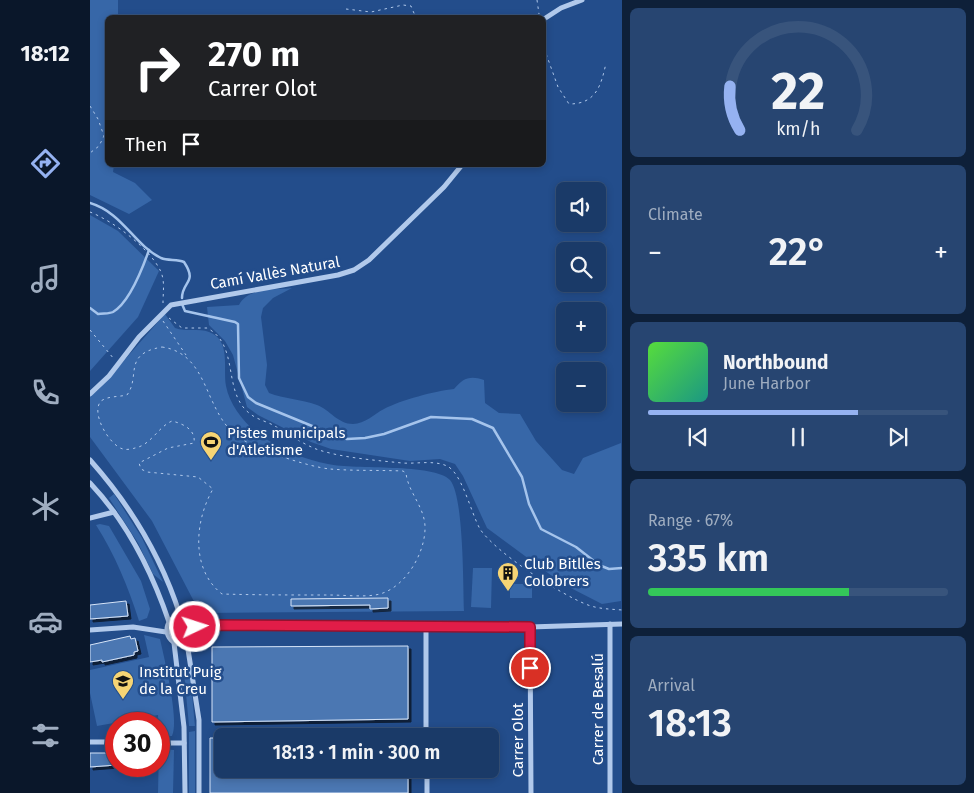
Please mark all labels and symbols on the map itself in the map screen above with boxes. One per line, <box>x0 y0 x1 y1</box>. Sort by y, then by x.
street label: Camí Vallès Natural <box>209 253 342 293</box>
place label: Pistes municipals d'Atletisme <box>227 424 345 459</box>
sports icon: Pistes municipals d'Atletisme <box>199 430 223 461</box>
place label: Club Bitlles Colobrers <box>524 555 601 590</box>
building icon: Club Bitlles Colobrers <box>496 561 520 592</box>
position arrow <box>168 600 220 652</box>
pin <box>509 647 551 689</box>
street label: Carrer de Besalú <box>589 653 607 765</box>
place label: Institut Puig de la Creu <box>139 663 222 698</box>
school or university icon: Institut Puig de la Creu <box>111 669 135 700</box>
street label: Carrer Olot <box>509 702 527 777</box>
speed limit sign: 30 <box>105 712 170 777</box>

